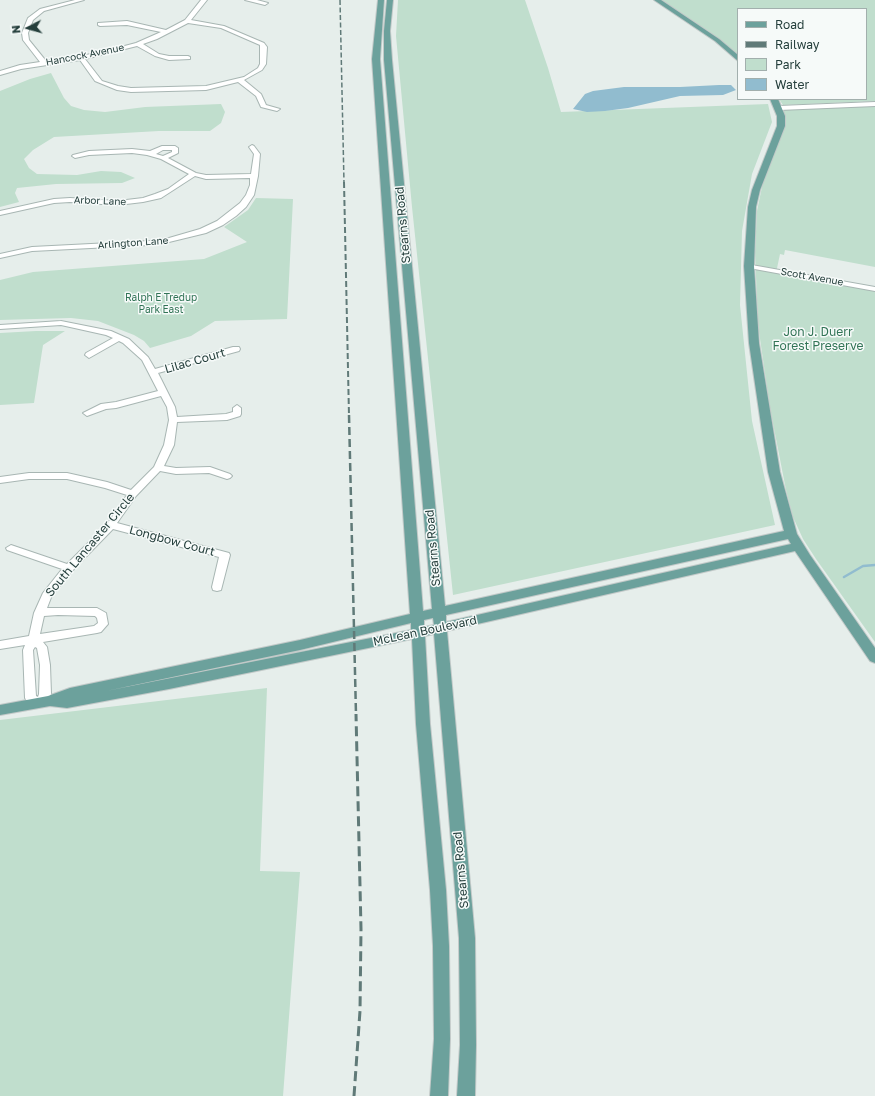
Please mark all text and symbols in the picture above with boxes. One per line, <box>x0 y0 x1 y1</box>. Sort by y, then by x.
north arrow <box>8 8 48 48</box>
legend <box>737 8 867 100</box>
text: Road <box>775 17 804 32</box>
text: N <box>9 24 22 34</box>
text: Railway <box>775 37 820 52</box>
street label: Hancock Avenue <box>45 42 125 68</box>
text: Park <box>775 57 801 72</box>
text: Water <box>775 77 809 92</box>
street label: Stearns Road <box>392 186 414 264</box>
street label: Arbor Lane <box>74 194 126 208</box>
street label: Arlington Lane <box>97 235 169 251</box>
street label: Scott Avenue <box>780 266 844 288</box>
park label: Ralph E Tredup Park East <box>125 292 197 316</box>
park label: Jon J. Duerr Forest Preserve <box>772 325 864 353</box>
street label: Lilac Court <box>163 345 227 377</box>
street label: South Lancaster Circle <box>42 490 138 600</box>
street label: Stearns Road <box>422 509 444 587</box>
street label: Longbow Court <box>128 523 216 559</box>
street label: McLean Boulevard <box>372 613 478 649</box>
street label: Stearns Road <box>450 831 472 909</box>

